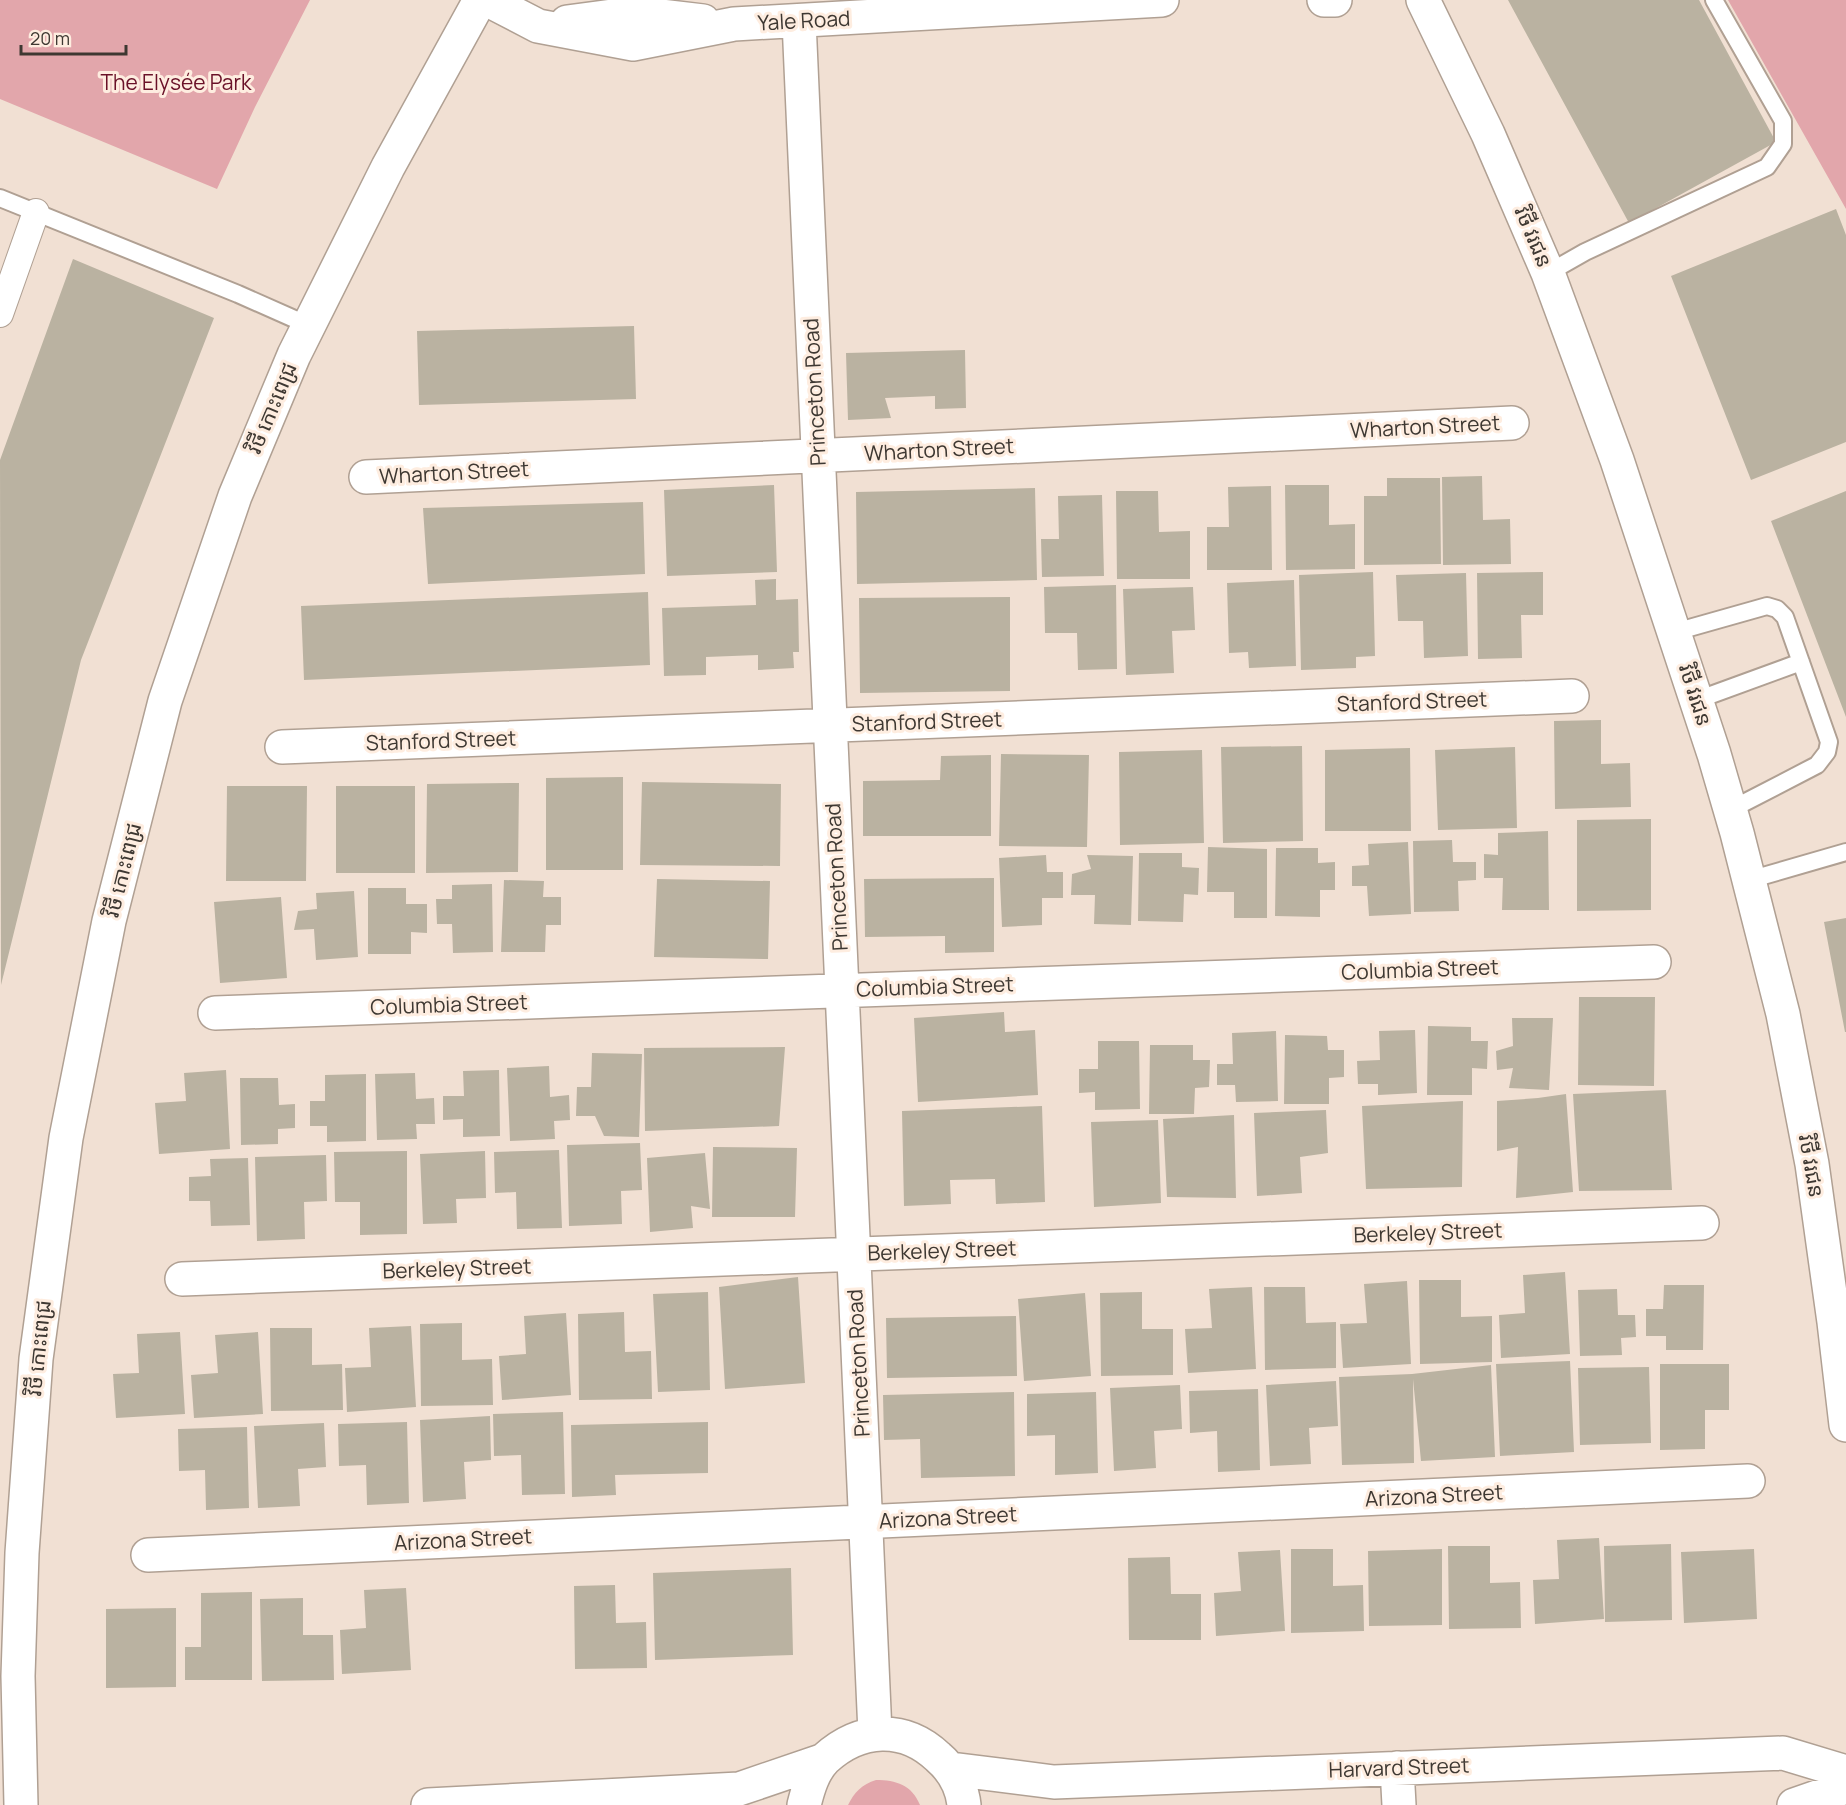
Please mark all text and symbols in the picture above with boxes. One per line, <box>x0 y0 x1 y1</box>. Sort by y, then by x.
street label: Yale Road <box>757 4 851 36</box>
scale bar <box>21 18 126 56</box>
text: 20 m <box>30 26 70 50</box>
park label: The Elysée Park <box>100 68 252 96</box>
street label: វិថី វរជន <box>1508 201 1559 272</box>
street label: Princeton Road <box>796 317 832 467</box>
street label: វិថី កោះពេជ្រ <box>239 358 303 458</box>
street label: Wharton Street <box>1349 408 1501 444</box>
street label: Wharton Street <box>863 431 1015 467</box>
street label: Wharton Street <box>378 454 530 490</box>
street label: វិថី វរជន <box>1673 659 1719 729</box>
street label: Stanford Street <box>1336 684 1488 718</box>
street label: Stanford Street <box>851 704 1003 738</box>
street label: Stanford Street <box>365 723 517 757</box>
street label: Princeton Road <box>818 802 854 952</box>
street label: វិថី កោះពេជ្រ <box>97 819 147 921</box>
street label: Columbia Street <box>1341 952 1499 986</box>
street label: Columbia Street <box>856 969 1014 1003</box>
street label: Columbia Street <box>370 987 528 1021</box>
street label: វិថី វរជន <box>1793 1131 1831 1200</box>
street label: Berkeley Street <box>1353 1215 1503 1249</box>
street label: Berkeley Street <box>867 1233 1017 1267</box>
street label: Berkeley Street <box>382 1251 532 1285</box>
street label: Princeton Road <box>840 1288 876 1438</box>
street label: វិថី កោះពេជ្រ <box>19 1298 57 1398</box>
street label: Arizona Street <box>1364 1477 1504 1513</box>
street label: Arizona Street <box>878 1499 1018 1535</box>
street label: Arizona Street <box>393 1521 533 1557</box>
street label: Harvard Street <box>1328 1751 1470 1783</box>

